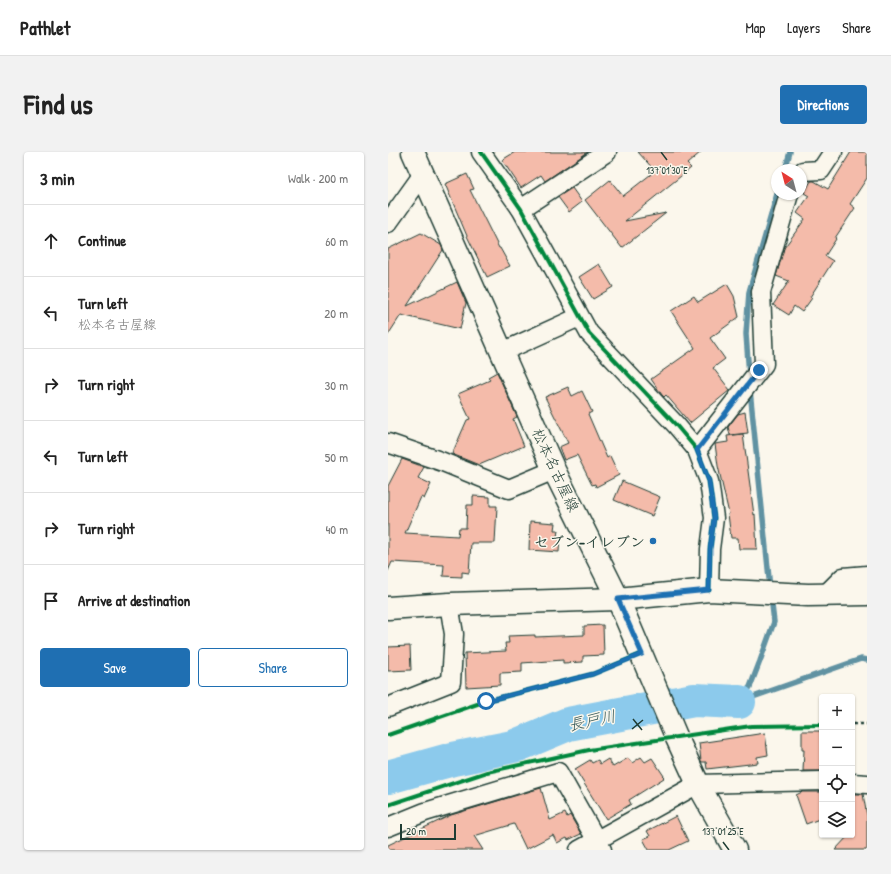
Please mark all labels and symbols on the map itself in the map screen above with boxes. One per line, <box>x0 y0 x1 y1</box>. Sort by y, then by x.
text: 137°01'30"E <box>646 164 688 177</box>
north arrow <box>771 164 807 200</box>
route end <box>750 361 768 379</box>
street label: 松本名古屋線 <box>527 425 585 515</box>
place label: セブン-イレブン <box>534 531 645 552</box>
marker: セブン-イレブン <box>648 536 658 546</box>
route start <box>477 692 495 710</box>
water label: 長戸川 <box>566 704 618 736</box>
scale bar <box>400 822 456 841</box>
text: 137°01'25"E <box>702 825 744 838</box>

